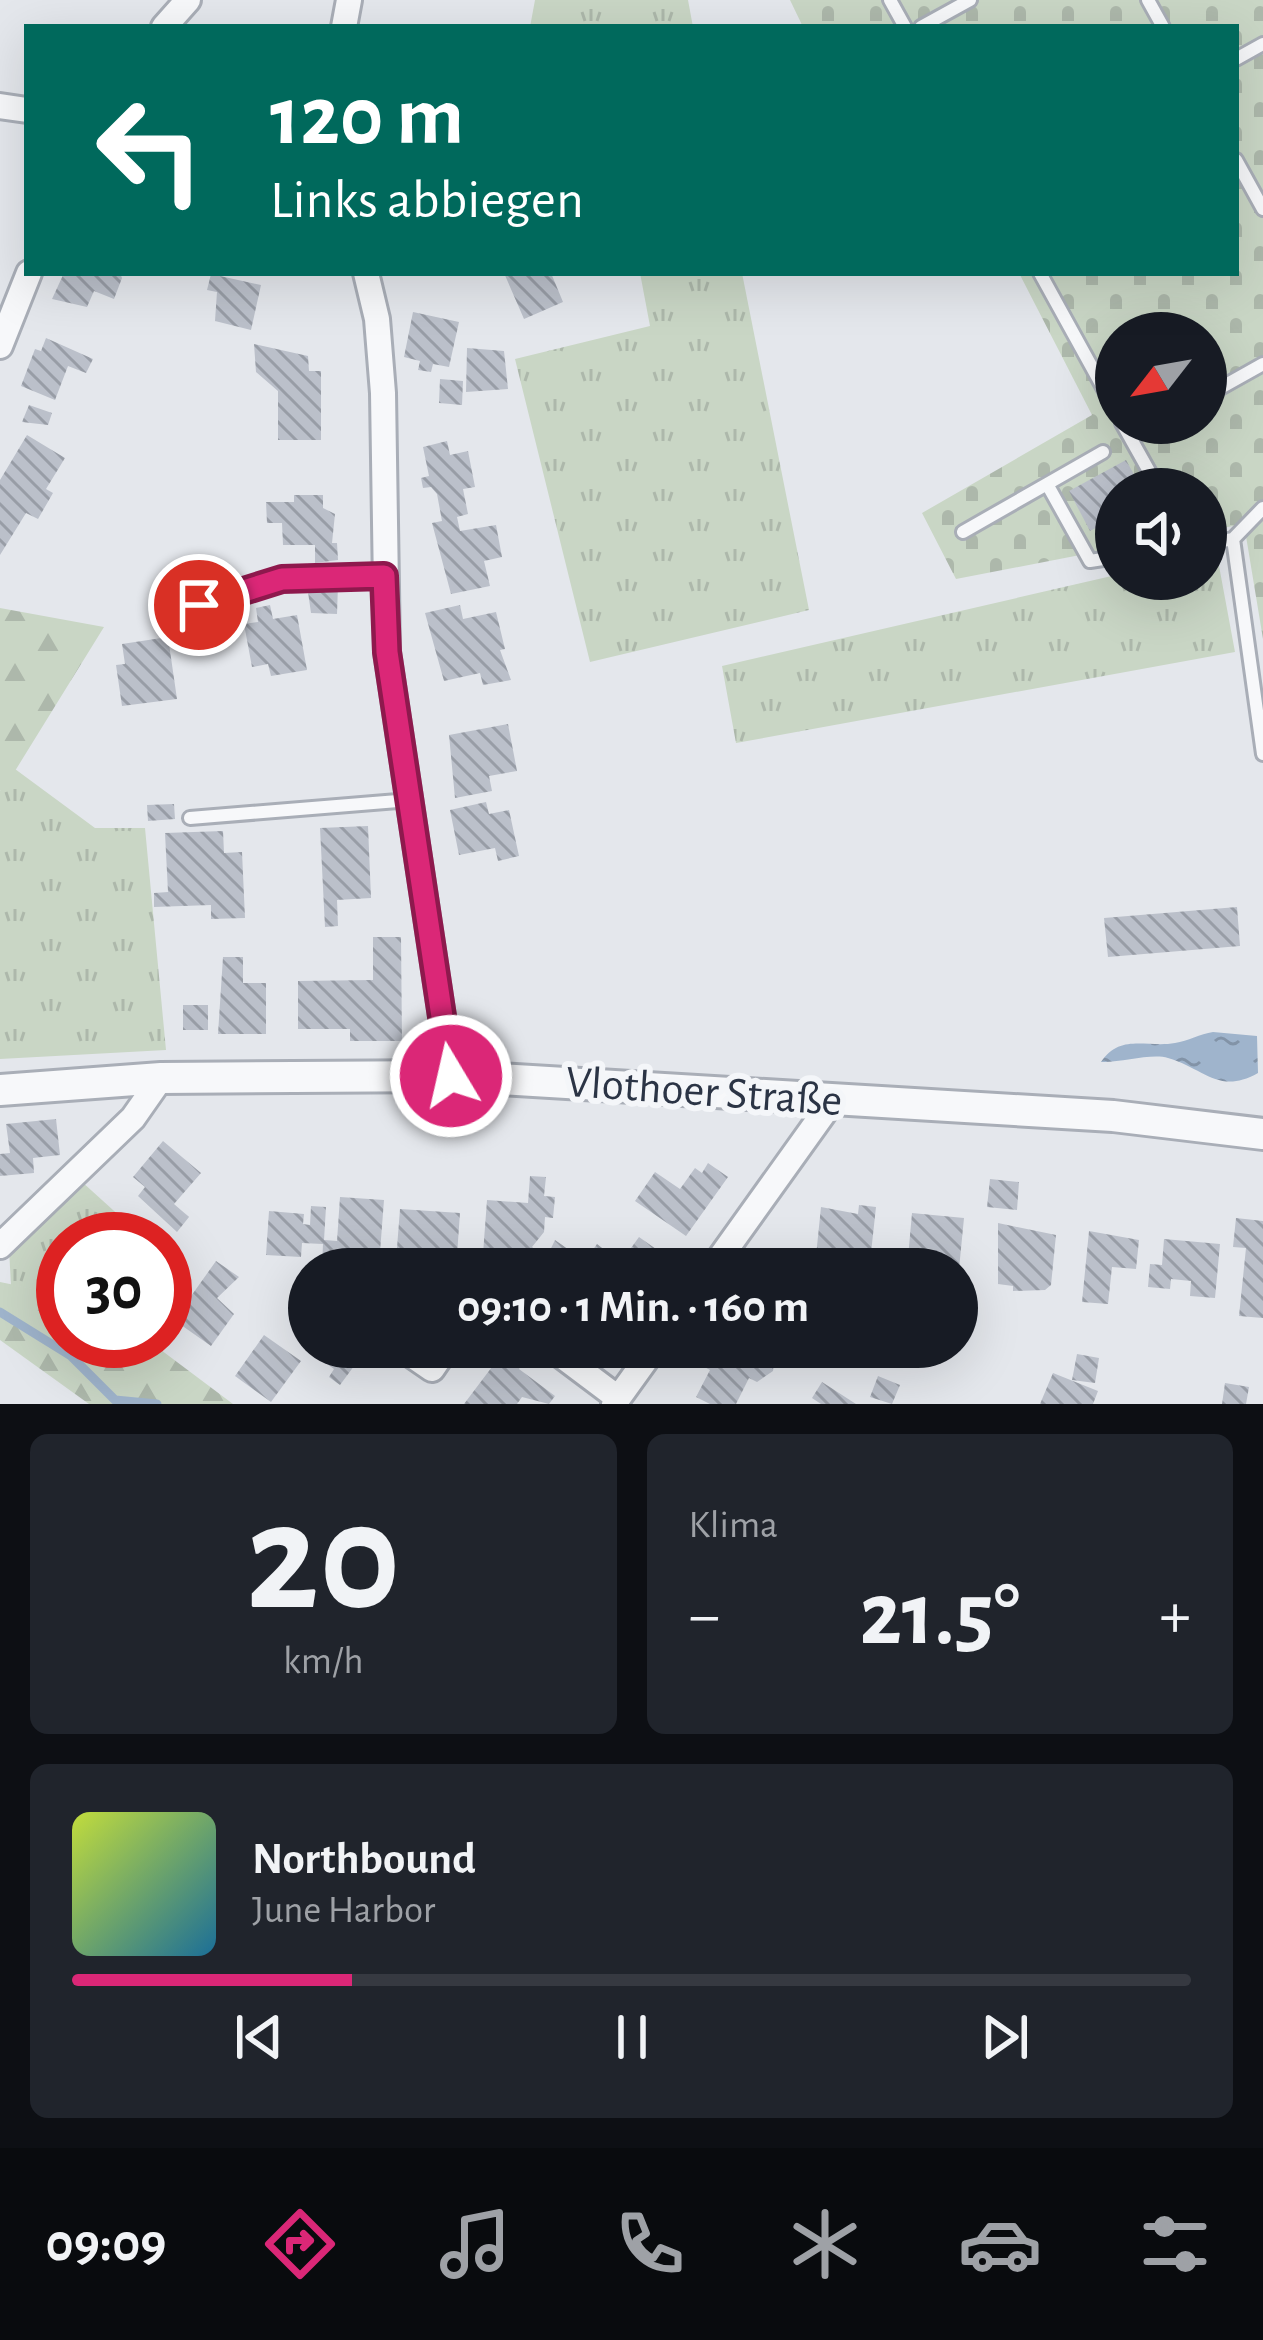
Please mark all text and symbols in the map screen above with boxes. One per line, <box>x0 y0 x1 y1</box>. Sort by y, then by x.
icon: left <box>72 72 228 228</box>
text: 120 m <box>270 76 464 160</box>
text: Links abbiegen <box>270 174 584 228</box>
north arrow <box>1095 312 1227 444</box>
map controls <box>1095 312 1227 600</box>
button: sound <box>1095 468 1227 600</box>
pin <box>148 554 250 656</box>
icon: arrive <box>166 572 232 638</box>
position arrow <box>388 1013 514 1139</box>
street label: Vlothoer Straße <box>564 1060 844 1124</box>
speed limit sign: 30 <box>36 1212 192 1368</box>
text: 09:10 · 1 Min. · 160 m <box>457 1285 809 1330</box>
text: 20 <box>246 1482 401 1638</box>
text: Klima <box>689 1506 778 1545</box>
text: 21.5° <box>859 1571 1020 1661</box>
text: − <box>689 1583 720 1649</box>
text: + <box>1159 1583 1191 1649</box>
text: km/h <box>283 1642 363 1681</box>
text: Northbound <box>252 1837 476 1882</box>
text: June Harbor <box>252 1891 435 1930</box>
icon: previous <box>226 2004 292 2070</box>
icon: pause <box>599 2004 665 2070</box>
icon: next <box>972 2004 1038 2070</box>
icon: directions <box>258 2202 342 2286</box>
icon: music <box>433 2202 517 2286</box>
icon: phone <box>608 2202 692 2286</box>
icon: climate <box>783 2202 867 2286</box>
icon: car <box>958 2202 1042 2286</box>
icon: filters <box>1133 2202 1217 2286</box>
text: 09:09 <box>46 2217 166 2271</box>

